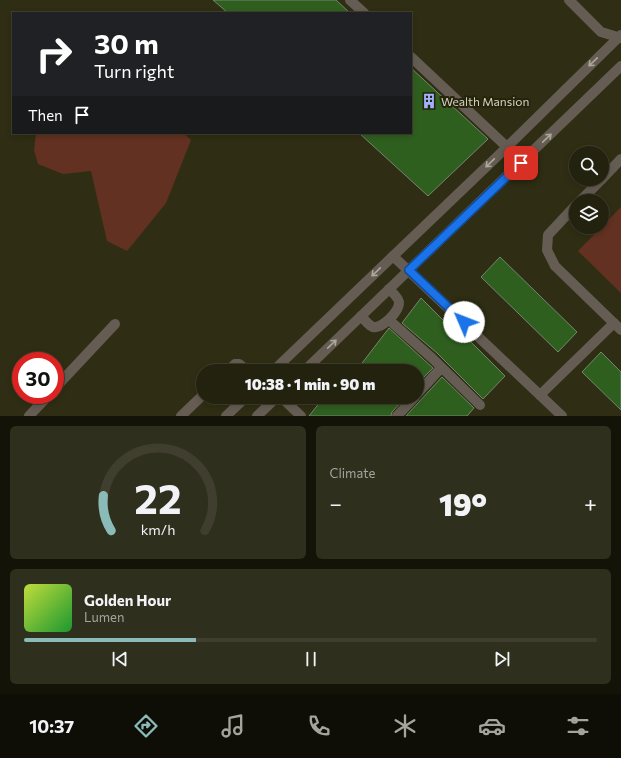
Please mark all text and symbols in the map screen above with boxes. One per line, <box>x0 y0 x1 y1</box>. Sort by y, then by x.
text: 30 m <box>94 26 159 60</box>
icon: right <box>28 28 80 80</box>
one-way arrow <box>588 58 598 67</box>
text: Turn right <box>94 60 174 82</box>
building icon: Wealth Mansion <box>420 92 438 110</box>
place label: Wealth Mansion <box>441 94 529 108</box>
icon: arrive <box>71 104 93 126</box>
text: Then <box>28 106 63 124</box>
one-way arrow <box>542 133 552 142</box>
pin <box>504 146 538 180</box>
map controls <box>569 146 609 234</box>
button: search <box>569 146 609 186</box>
icon: arrive <box>510 152 532 174</box>
one-way arrow <box>485 158 495 168</box>
button: layers <box>569 194 609 234</box>
one-way arrow <box>371 267 381 277</box>
position arrow <box>443 301 485 343</box>
one-way arrow <box>327 339 337 349</box>
speed limit sign: 30 <box>12 352 64 404</box>
text: 10:38 · 1 min · 90 m <box>245 375 375 393</box>
text: Climate <box>330 465 375 481</box>
text: 22 <box>134 471 181 522</box>
text: 19° <box>439 485 487 522</box>
text: − <box>330 490 342 517</box>
text: + <box>584 490 597 517</box>
text: km/h <box>140 519 175 537</box>
text: Golden Hour <box>84 591 171 609</box>
text: Lumen <box>84 609 124 625</box>
icon: previous <box>109 648 131 670</box>
icon: pause <box>300 648 322 670</box>
icon: next <box>491 648 513 670</box>
icon: directions <box>132 712 160 740</box>
icon: music <box>219 712 247 740</box>
icon: phone <box>305 712 333 740</box>
icon: climate <box>391 712 419 740</box>
icon: car <box>478 712 506 740</box>
icon: filters <box>564 712 592 740</box>
text: 10:37 <box>29 715 74 737</box>

